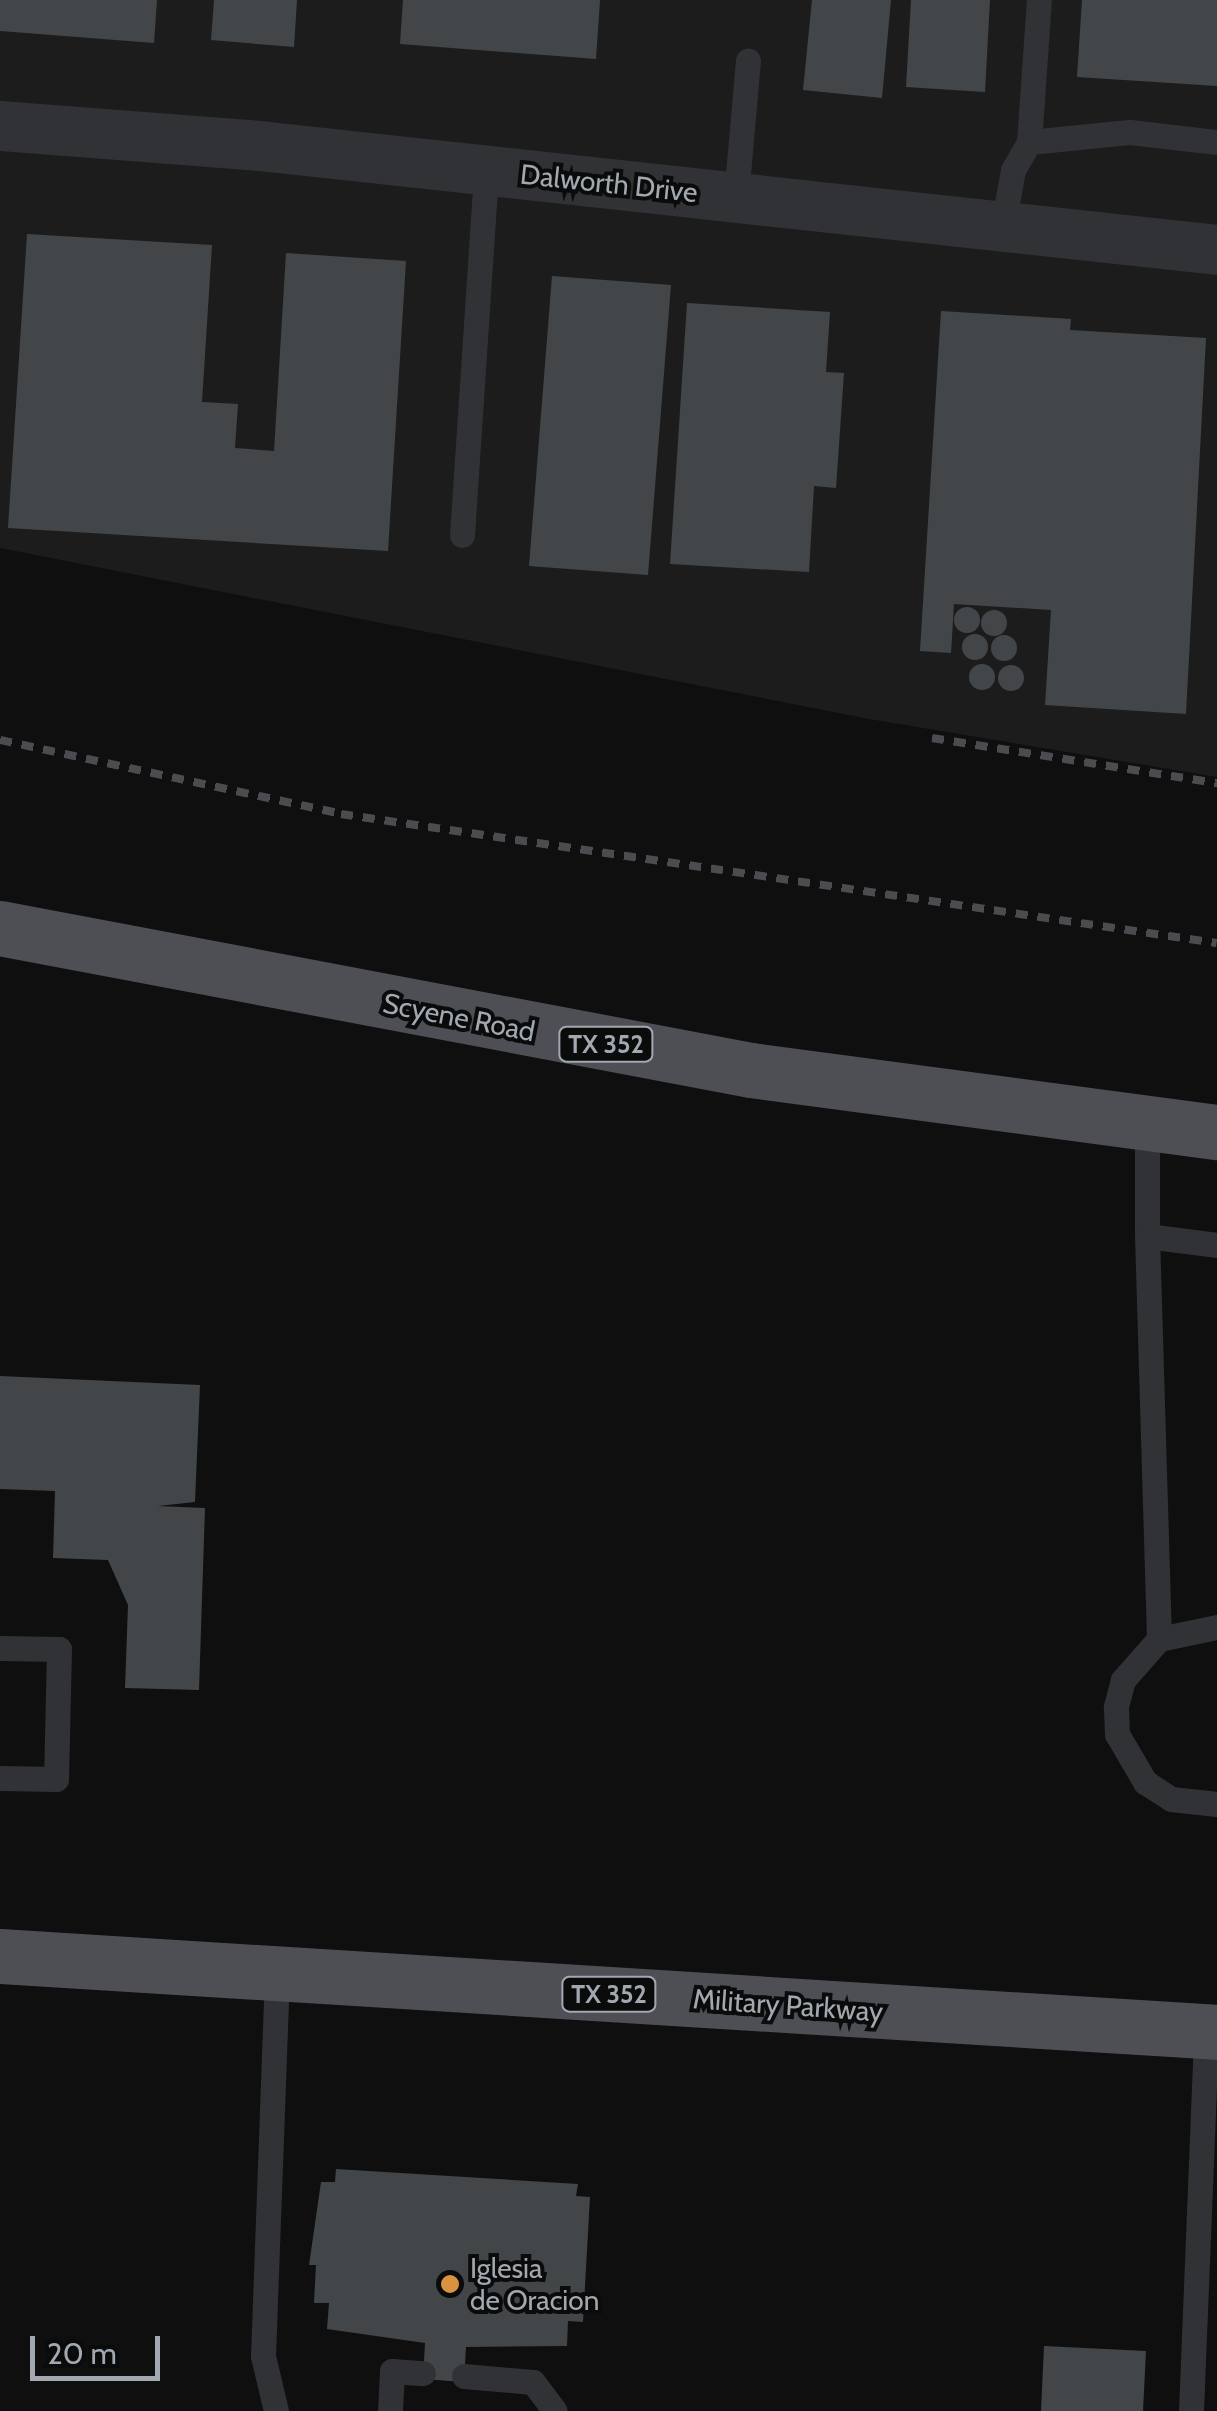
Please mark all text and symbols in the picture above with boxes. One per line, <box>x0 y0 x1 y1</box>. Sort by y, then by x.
street label: Dalworth Drive <box>519 157 699 209</box>
street label: Scyene Road <box>380 986 538 1048</box>
road number: TX 352 <box>556 1024 656 1064</box>
road number: TX 352 <box>559 1974 659 2014</box>
street label: Military Parkway <box>692 1982 884 2028</box>
place label: Iglesia de Oracion <box>470 2251 599 2317</box>
marker: Iglesia de Oracion <box>439 2273 461 2295</box>
scale bar <box>35 2316 165 2378</box>
text: 20 m <box>47 2335 117 2372</box>

